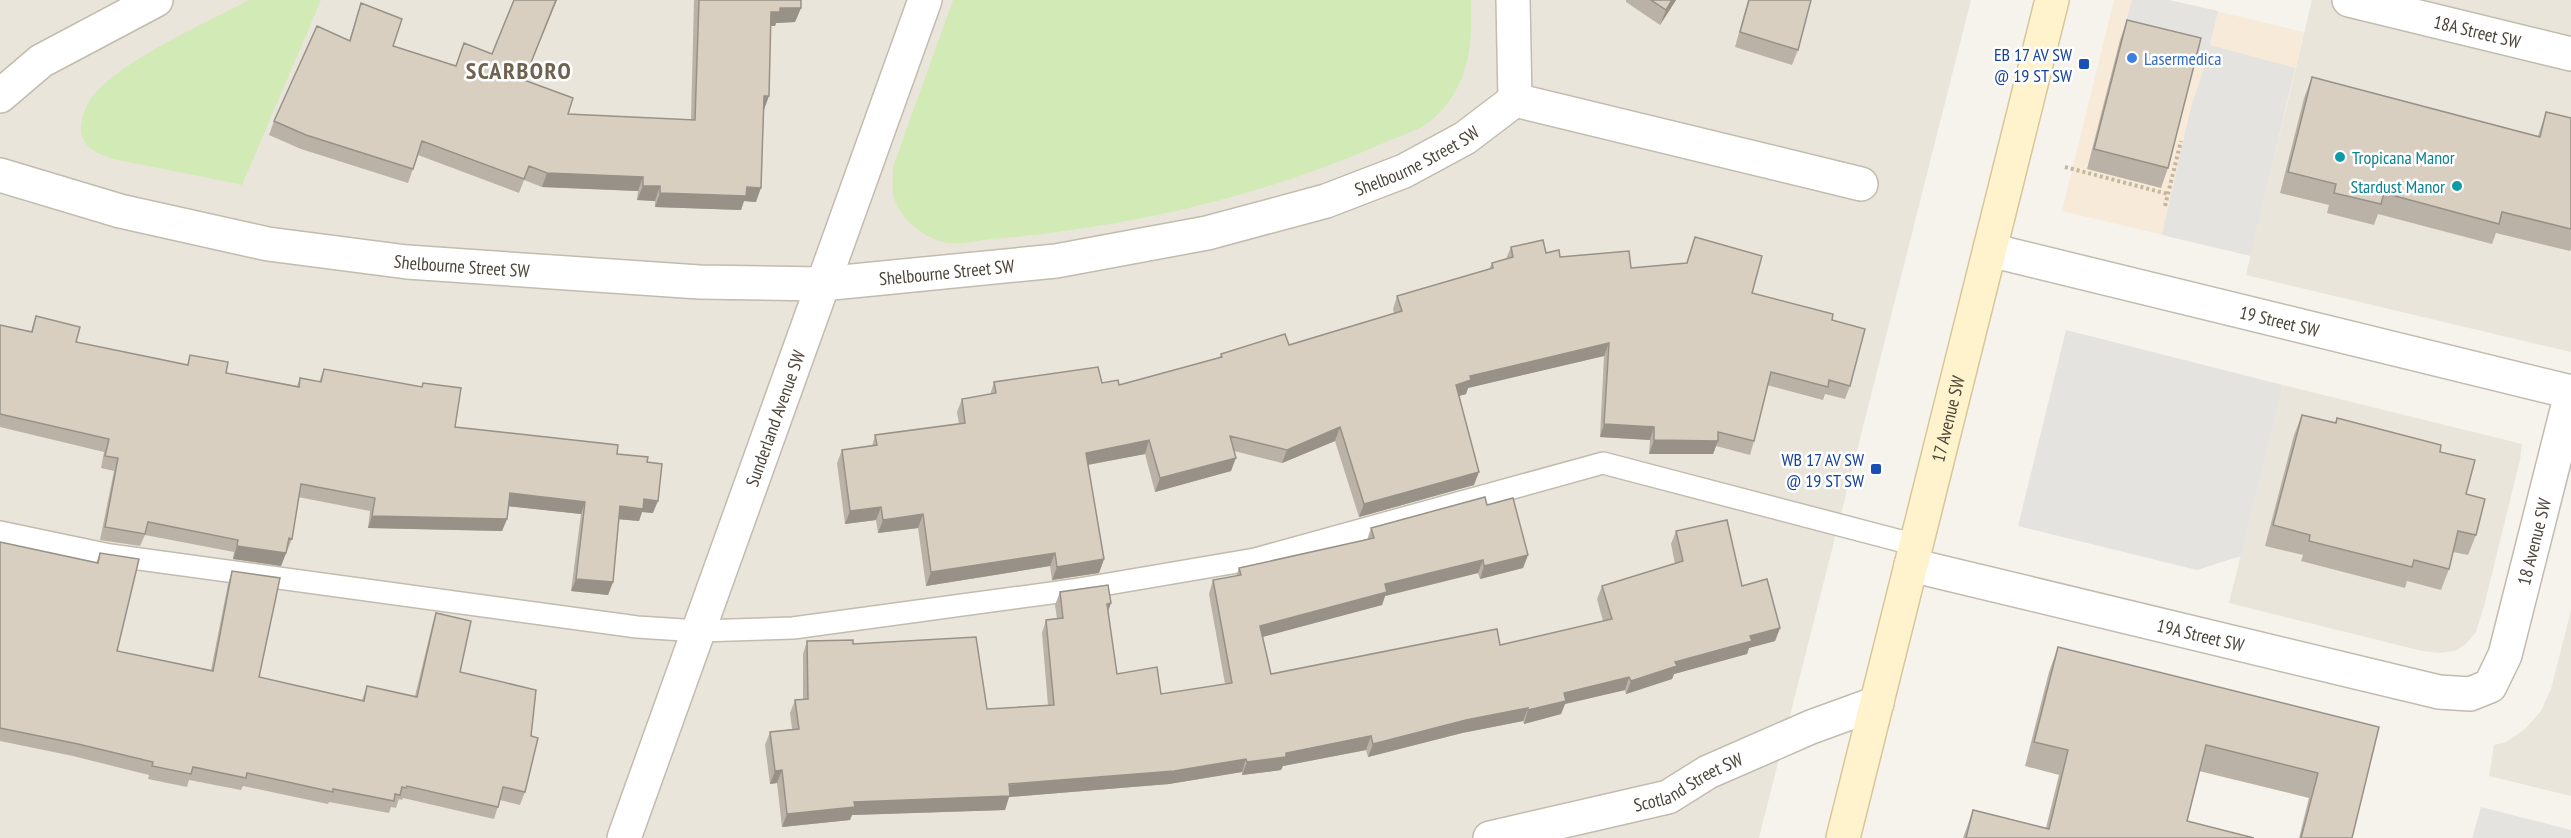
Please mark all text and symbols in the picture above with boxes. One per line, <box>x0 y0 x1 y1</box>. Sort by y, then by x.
street label: 18A Street SW <box>2431 10 2523 53</box>
place label: EB 17 AV SW @ 19 ST SW <box>1994 43 2072 87</box>
place label: Lasermedica <box>2144 47 2221 70</box>
marker: Lasermedica <box>2125 51 2139 65</box>
district label: SCARBORO <box>466 55 572 86</box>
marker: EB 17 AV SW @ 19 ST SW <box>2077 57 2091 71</box>
street label: Shelbourne Street SW <box>1351 120 1483 200</box>
place label: Tropicana Manor <box>2352 146 2455 169</box>
marker: Tropicana Manor <box>2333 150 2347 164</box>
place label: Stardust Manor <box>2350 175 2445 198</box>
marker: Stardust Manor <box>2450 179 2464 193</box>
street label: Shelbourne Street SW <box>393 249 530 282</box>
street label: Shelbourne Street SW <box>878 254 1015 290</box>
street label: 19 Street SW <box>2237 300 2322 342</box>
street label: Sunderland Avenue SW <box>740 347 810 490</box>
street label: 17 Avenue SW <box>1926 373 1969 464</box>
place label: WB 17 AV SW @ 19 ST SW <box>1782 448 1864 492</box>
marker: WB 17 AV SW @ 19 ST SW <box>1869 462 1883 476</box>
street label: 18 Avenue SW <box>2512 496 2556 588</box>
street label: 19A Street SW <box>2155 613 2247 656</box>
street label: Scotland Street SW <box>1631 747 1746 816</box>

